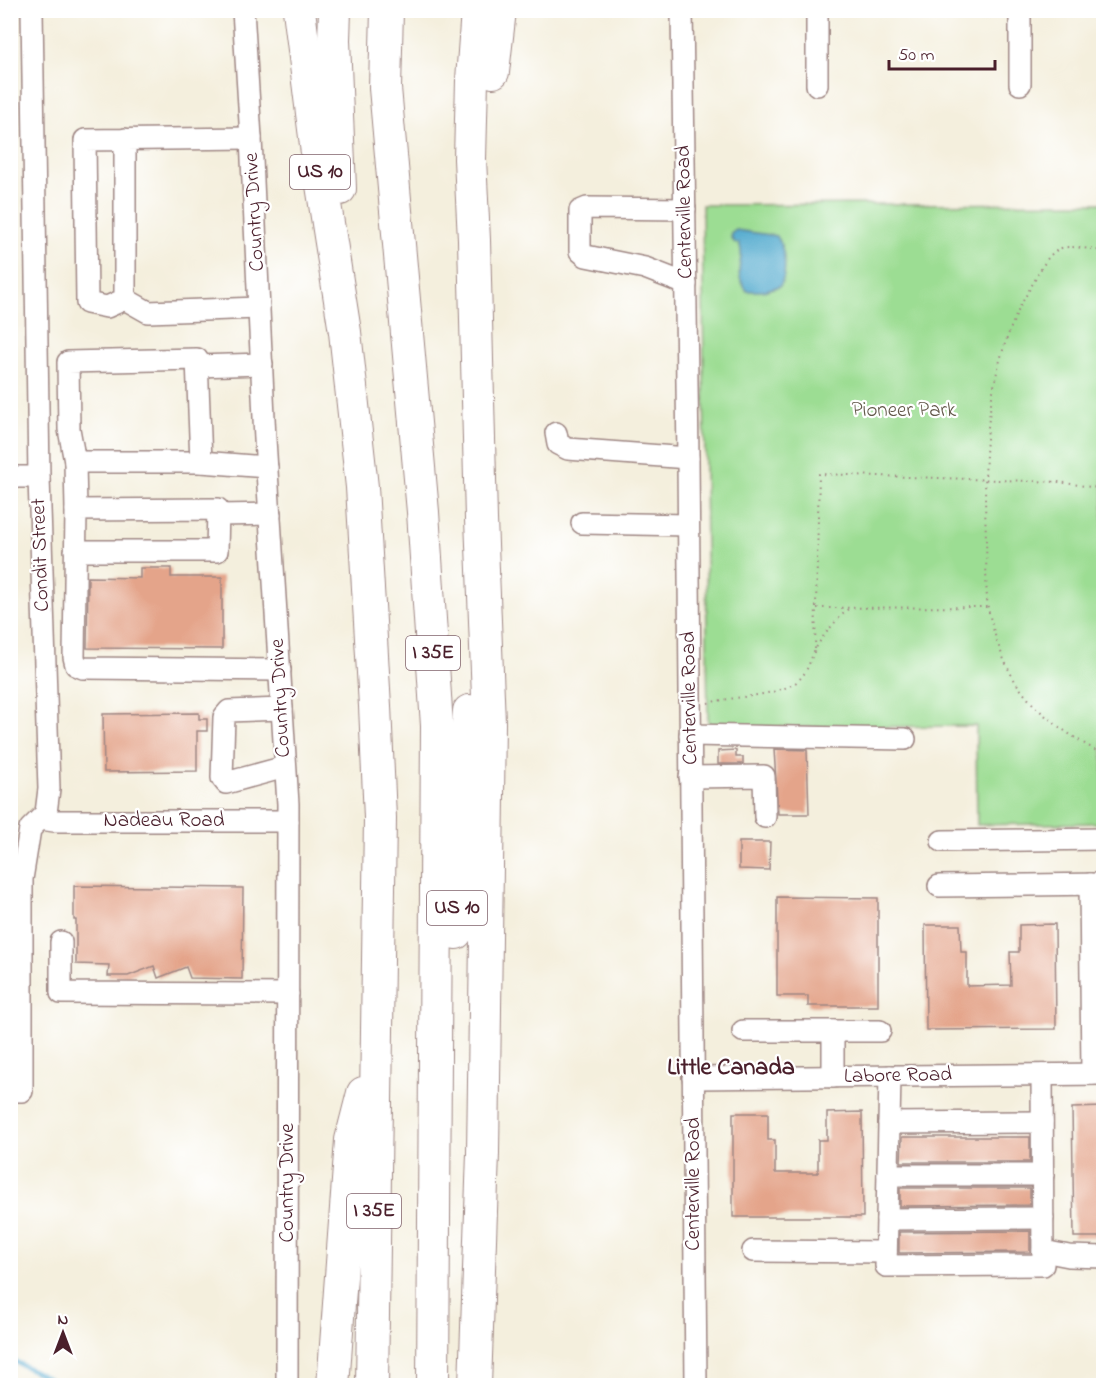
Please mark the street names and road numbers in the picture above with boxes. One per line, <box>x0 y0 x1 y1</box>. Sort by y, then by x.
street label: Centerville Road <box>669 145 701 279</box>
street label: Country Drive <box>237 151 275 272</box>
road number: US 10 <box>290 155 350 189</box>
street label: Condit Street <box>24 498 58 612</box>
street label: Centerville Road <box>674 631 706 765</box>
road number: I 35E <box>406 636 460 670</box>
street label: Country Drive <box>263 637 301 758</box>
street label: Nadeau Road <box>104 806 225 836</box>
road number: US 10 <box>427 891 487 925</box>
street label: Labore Road <box>844 1060 952 1092</box>
street label: Centerville Road <box>679 1117 709 1251</box>
street label: Country Drive <box>273 1123 305 1243</box>
road number: I 35E <box>347 1194 401 1228</box>

